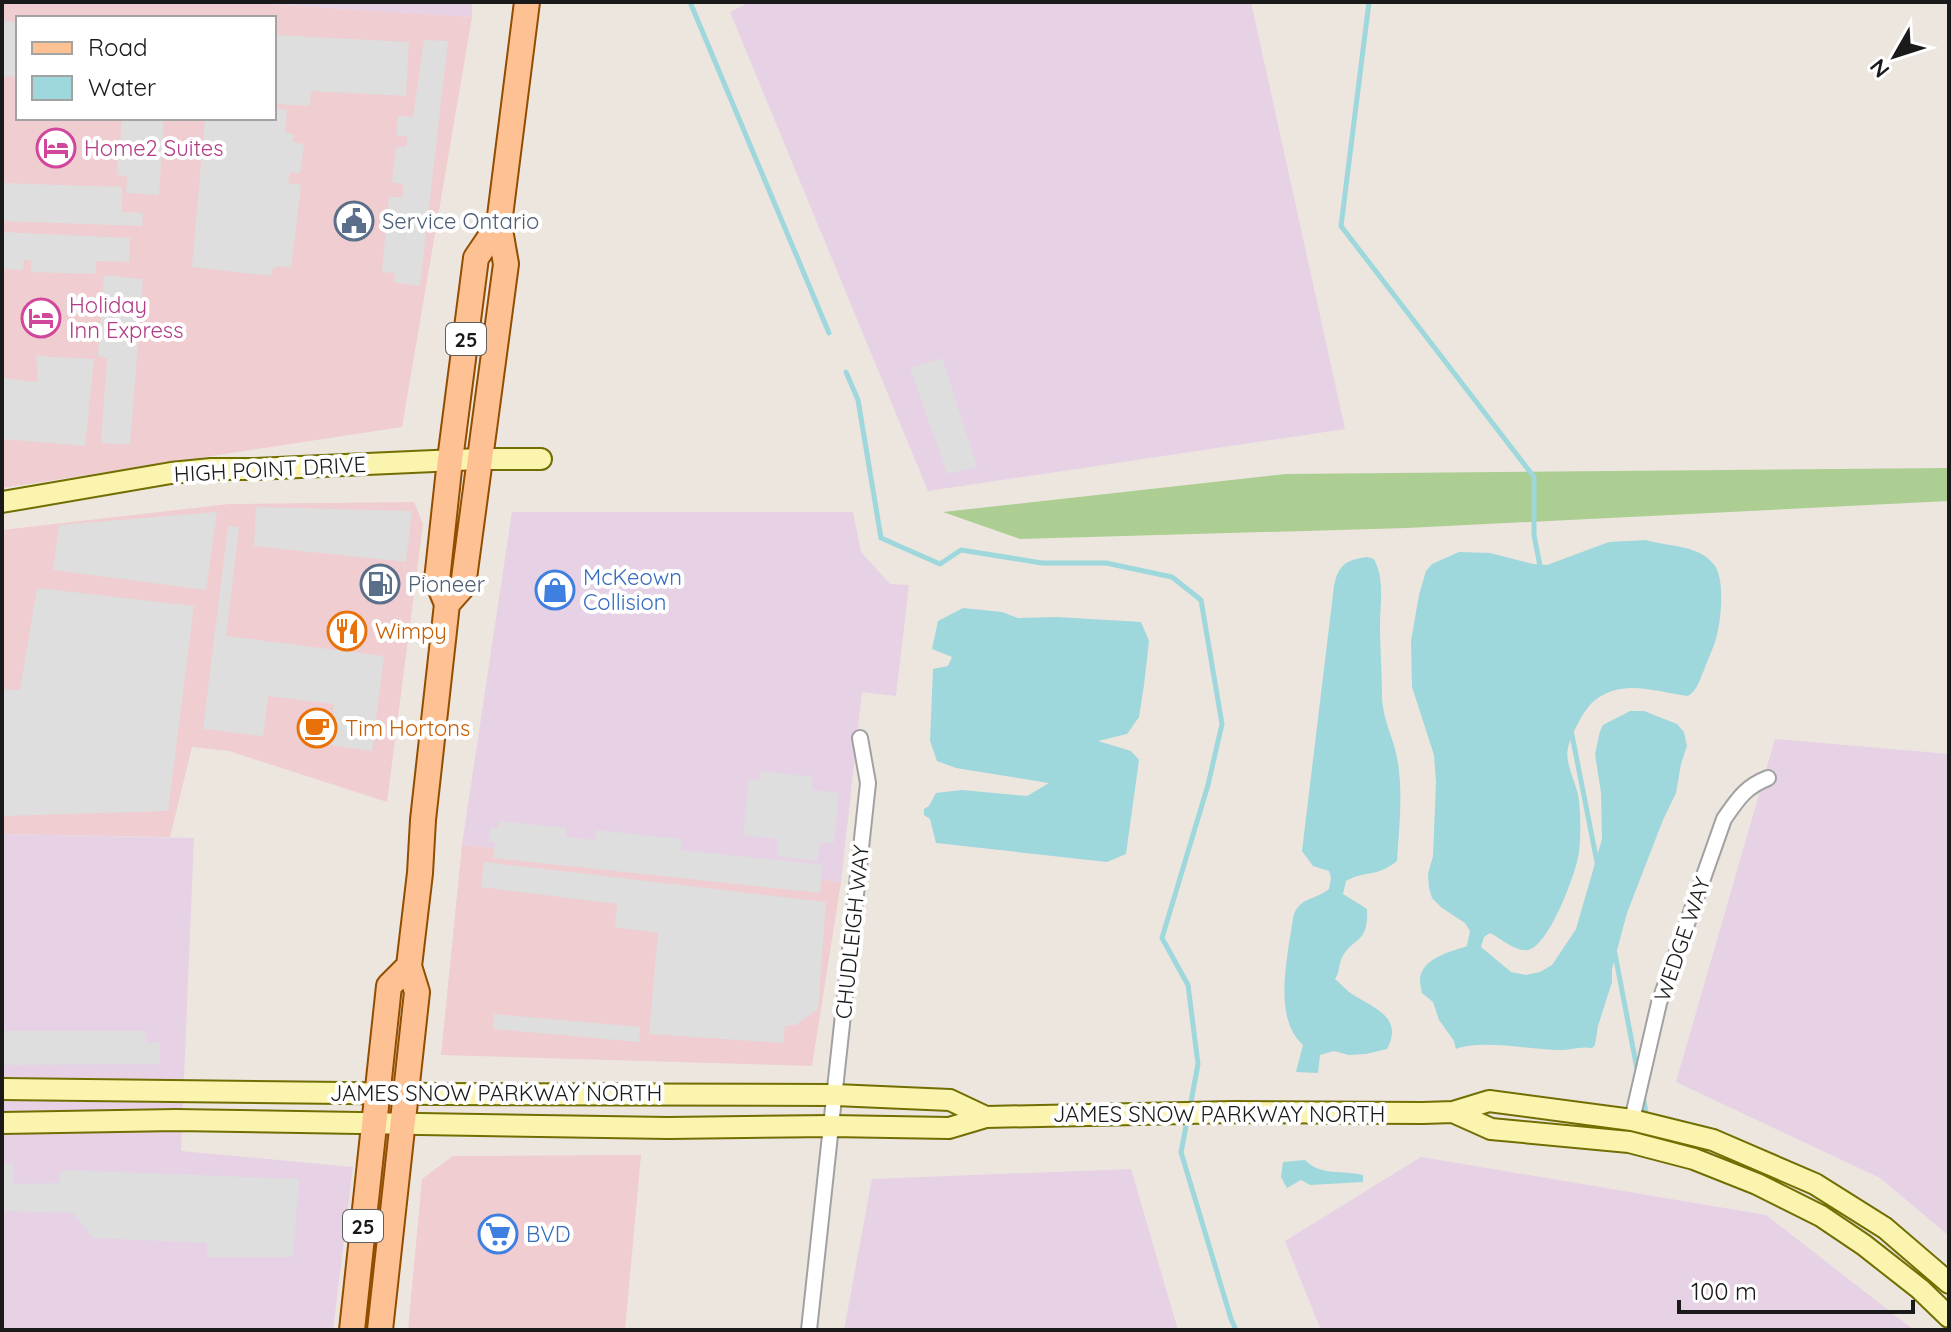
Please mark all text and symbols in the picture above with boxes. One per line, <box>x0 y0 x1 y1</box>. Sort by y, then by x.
legend <box>16 16 276 120</box>
north arrow <box>1855 16 1935 96</box>
text: Road <box>88 32 148 62</box>
text: N <box>1863 53 1895 84</box>
text: Water <box>88 72 156 102</box>
hotel icon: Home2 Suites <box>35 127 77 169</box>
place label: Home2 Suites <box>84 134 224 162</box>
public building icon: Service Ontario <box>333 200 375 242</box>
place label: Service Ontario <box>382 207 539 235</box>
place label: Holiday Inn Express <box>69 291 183 344</box>
hotel icon: Holiday Inn Express <box>20 297 62 339</box>
road number: 25 <box>446 323 486 355</box>
street label: HIGH POINT DRIVE <box>173 450 367 488</box>
fuel station icon: Pioneer <box>359 563 401 605</box>
place label: McKeown Collision <box>583 563 682 616</box>
shop icon: McKeown Collision <box>534 569 576 611</box>
place label: Pioneer <box>408 570 486 598</box>
restaurant icon: Wimpy <box>326 610 368 652</box>
place label: Wimpy <box>375 617 447 645</box>
cafe icon: Tim Hortons <box>296 707 338 749</box>
place label: Tim Hortons <box>345 714 470 742</box>
street label: CHUDLEIGH WAY <box>829 844 875 1020</box>
street label: WEDGE WAY <box>1648 873 1716 1005</box>
street label: JAMES SNOW PARKWAY NORTH <box>330 1079 662 1107</box>
street label: JAMES SNOW PARKWAY NORTH <box>1053 1100 1385 1128</box>
road number: 25 <box>343 1210 383 1242</box>
supermarket icon: BVD <box>477 1213 519 1255</box>
place label: BVD <box>526 1220 571 1248</box>
scale bar <box>1679 1264 1913 1314</box>
text: 100 m <box>1691 1276 1757 1306</box>

